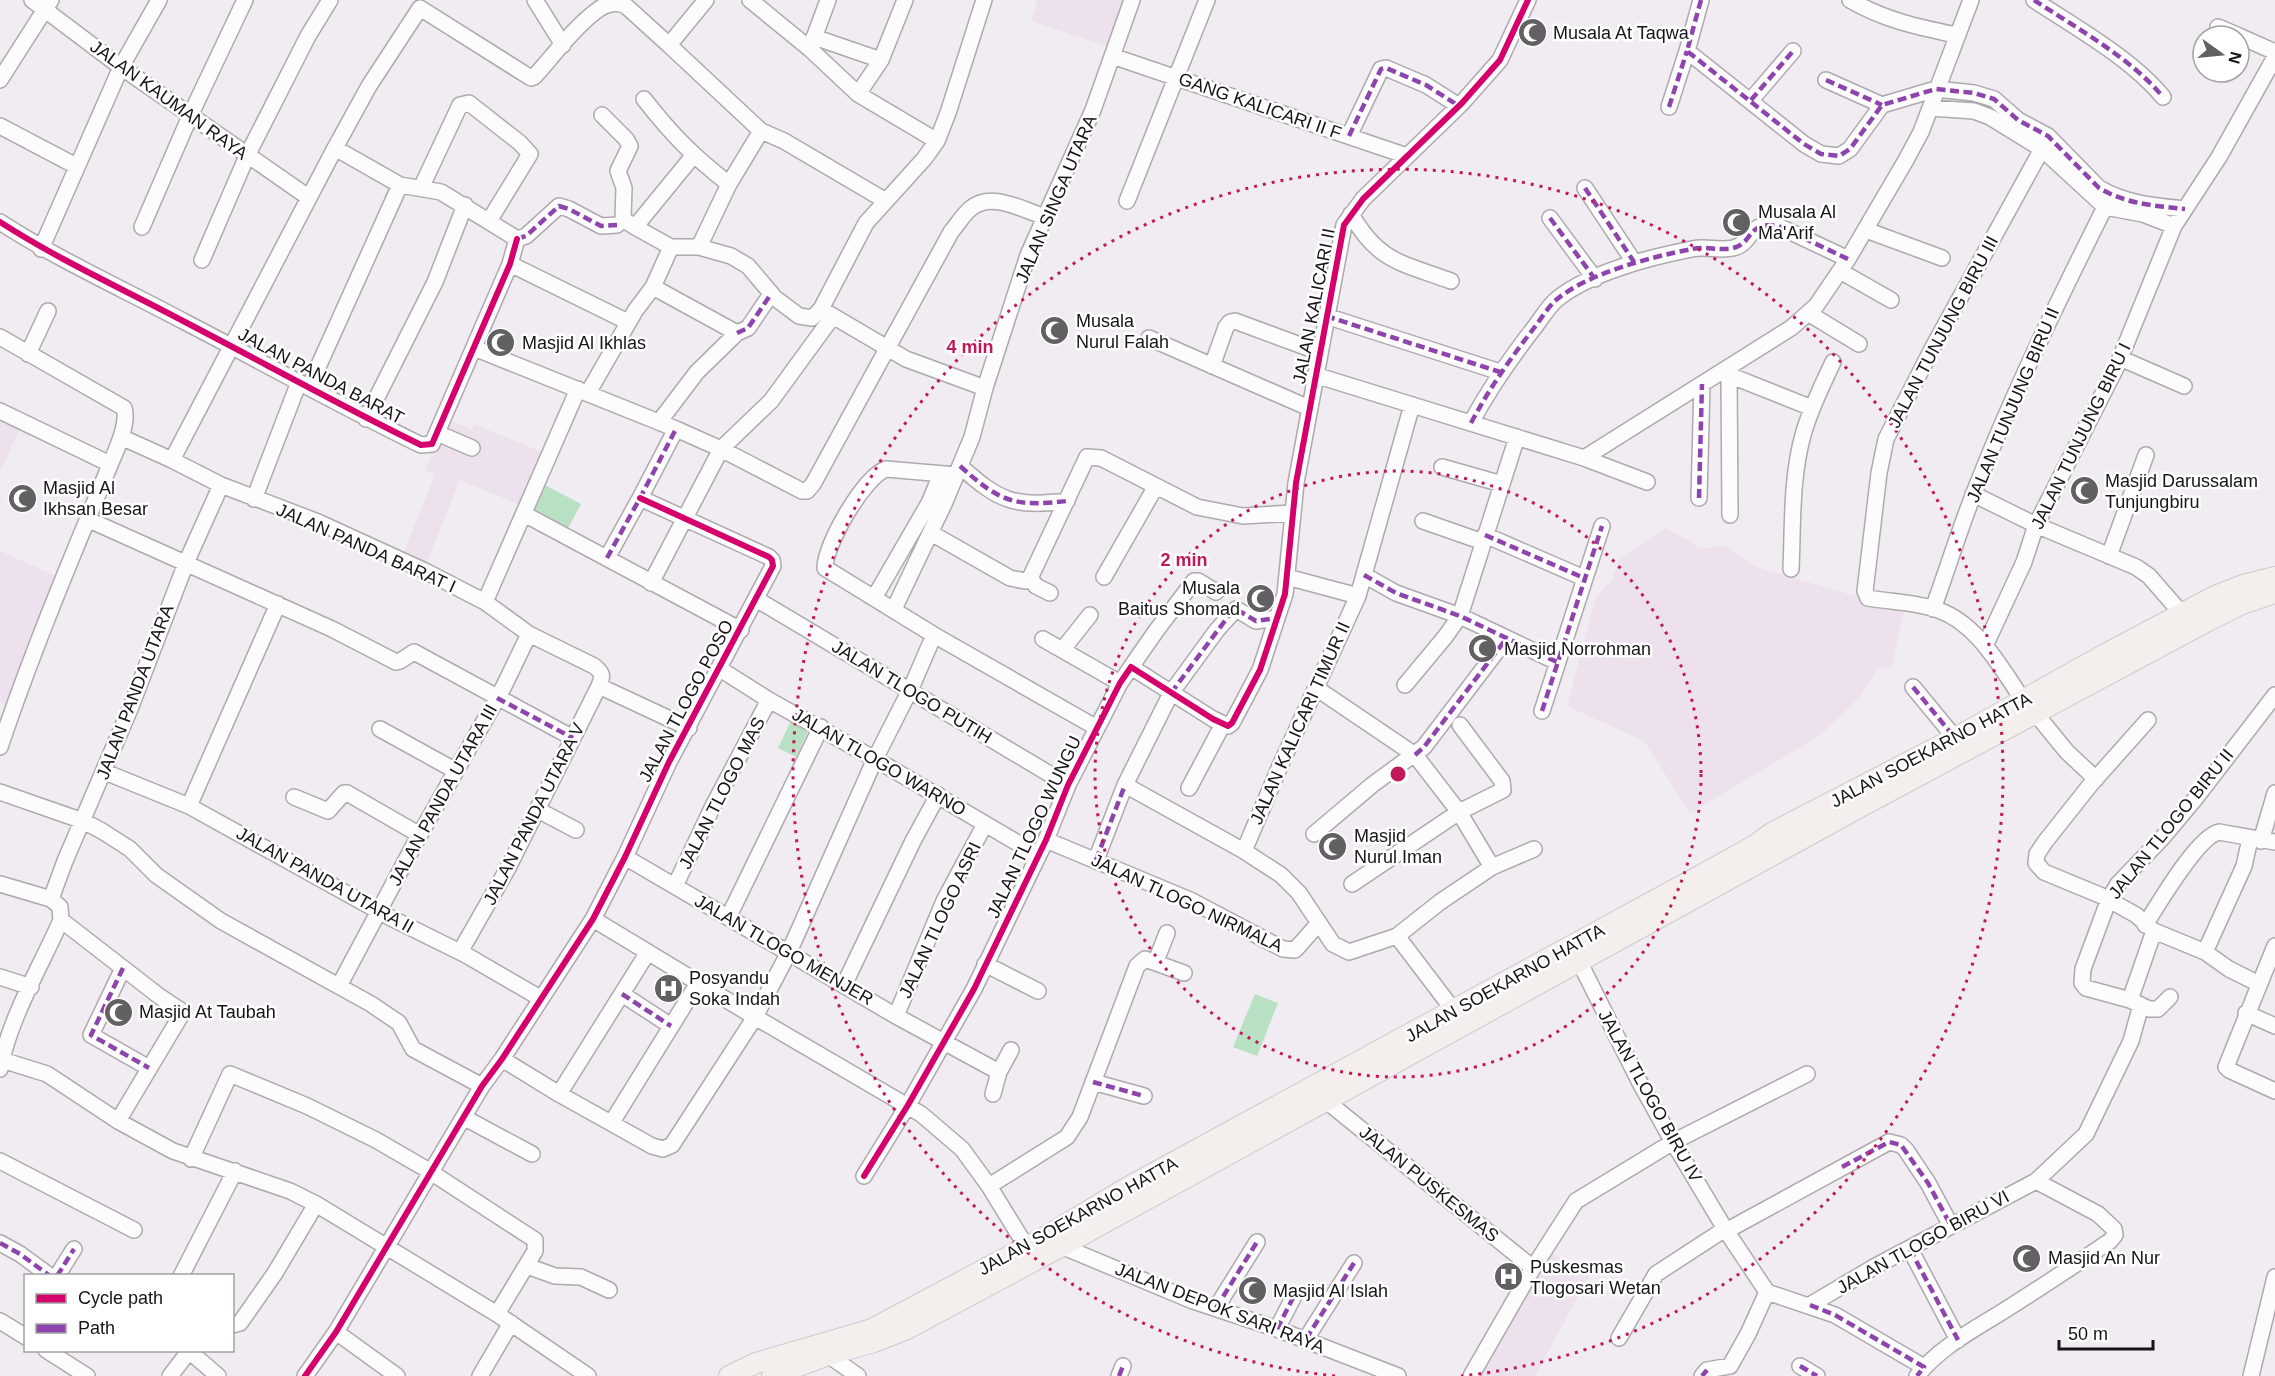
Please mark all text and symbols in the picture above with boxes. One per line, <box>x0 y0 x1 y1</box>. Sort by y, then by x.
mosque icon: Musala At Taqwa <box>1516 17 1548 49</box>
place label: Musala At Taqwa <box>1553 23 1690 43</box>
north arrow <box>2191 24 2251 84</box>
street label: JALAN KAUMAN RAYA <box>87 36 251 164</box>
text: N <box>2225 50 2245 66</box>
street label: GANG KALICARI II F <box>1176 69 1344 143</box>
street label: JALAN SINGA UTARA <box>1011 112 1101 286</box>
place label: Musala Al Ma'Arif <box>1758 202 1836 243</box>
mosque icon: Musala Al Ma'Arif <box>1721 206 1753 238</box>
street label: JALAN KALICARI II <box>1289 227 1339 385</box>
street label: JALAN TUNJUNG BIRU III <box>1884 233 2002 431</box>
street label: JALAN TUNJUNG BIRU II <box>1963 305 2063 505</box>
place label: Musala Nurul Falah <box>1076 311 1169 352</box>
mosque icon: Musala Nurul Falah <box>1039 315 1071 347</box>
street label: JALAN PANDA BARAT <box>235 324 407 428</box>
mosque icon: Masjid Al Ikhlas <box>485 327 517 359</box>
place label: Masjid Al Ikhlas <box>522 333 646 353</box>
text: 4 min <box>946 337 994 357</box>
street label: JALAN TUNJUNG BIRU I <box>2027 340 2135 532</box>
place label: Masjid Darussalam Tunjungbiru <box>2105 471 2258 512</box>
mosque icon: Masjid Darussalam Tunjungbiru <box>2068 475 2100 507</box>
place label: Masjid Al Ikhsan Besar <box>43 478 148 519</box>
mosque icon: Masjid Al Ikhsan Besar <box>6 482 38 514</box>
street label: JALAN PANDA BARAT I <box>273 499 459 597</box>
text: 2 min <box>1160 550 1208 570</box>
place label: Musala Baitus Shomad <box>1118 578 1241 619</box>
mosque icon: Musala Baitus Shomad <box>1245 582 1277 614</box>
street label: JALAN PANDA UTARA <box>92 602 178 782</box>
street label: JALAN TLOGO POSO <box>635 617 737 785</box>
street label: JALAN KALICARI TIMUR II <box>1246 619 1354 827</box>
mosque icon: Masjid Norrohman <box>1467 633 1499 665</box>
street label: JALAN TLOGO PUTIH <box>829 636 995 748</box>
place label: Masjid Norrohman <box>1504 639 1651 659</box>
street label: JALAN SOEKARNO HATTA <box>1827 688 2035 812</box>
street label: JALAN PANDA UTARA III <box>385 701 501 889</box>
street label: JALAN TLOGO WARNO <box>789 704 969 820</box>
street label: JALAN TLOGO MAS <box>675 714 769 872</box>
street label: JALAN PANDA UTARA V <box>479 720 589 908</box>
street label: JALAN TLOGO WUNGU <box>983 733 1085 921</box>
street label: JALAN TLOGO BIRU II <box>2104 745 2238 903</box>
centre of rings <box>1388 764 1408 784</box>
street label: JALAN PANDA UTARA II <box>233 823 417 937</box>
place label: Masjid Nurul Iman <box>1354 826 1442 867</box>
mosque icon: Masjid Nurul Iman <box>1317 830 1349 862</box>
street label: JALAN TLOGO ASRI <box>895 839 985 1001</box>
street label: JALAN TLOGO NIRMALA <box>1088 850 1286 956</box>
street label: JALAN TLOGO MENJER <box>691 891 877 1009</box>
street label: JALAN SOEKARNO HATTA <box>1402 920 1608 1046</box>
place label: Posyandu Soka Indah <box>689 968 780 1009</box>
hospital icon: Posyandu Soka Indah <box>652 972 684 1004</box>
mosque icon: Masjid At Taubah <box>102 996 134 1028</box>
place label: Masjid At Taubah <box>139 1002 276 1022</box>
street label: JALAN TLOGO BIRU IV <box>1594 1006 1706 1186</box>
street label: JALAN PUSKESMAS <box>1355 1122 1503 1246</box>
street label: JALAN SOEKARNO HATTA <box>975 1153 1181 1279</box>
street label: JALAN TLOGO BIRU VI <box>1833 1186 2013 1298</box>
mosque icon: Masjid An Nur <box>2011 1242 2043 1274</box>
place label: Masjid An Nur <box>2048 1248 2160 1268</box>
place label: Puskesmas Tlogosari Wetan <box>1530 1257 1661 1298</box>
street label: JALAN DEPOK SARI RAYA <box>1113 1259 1327 1357</box>
hospital icon: Puskesmas Tlogosari Wetan <box>1493 1261 1525 1293</box>
legend <box>24 1274 234 1352</box>
mosque icon: Masjid Al Islah <box>1236 1275 1268 1307</box>
place label: Masjid Al Islah <box>1273 1281 1388 1301</box>
text: Cycle path <box>78 1288 163 1308</box>
scale bar <box>2059 1313 2154 1351</box>
text: Path <box>78 1318 115 1338</box>
text: 50 m <box>2068 1324 2108 1344</box>

